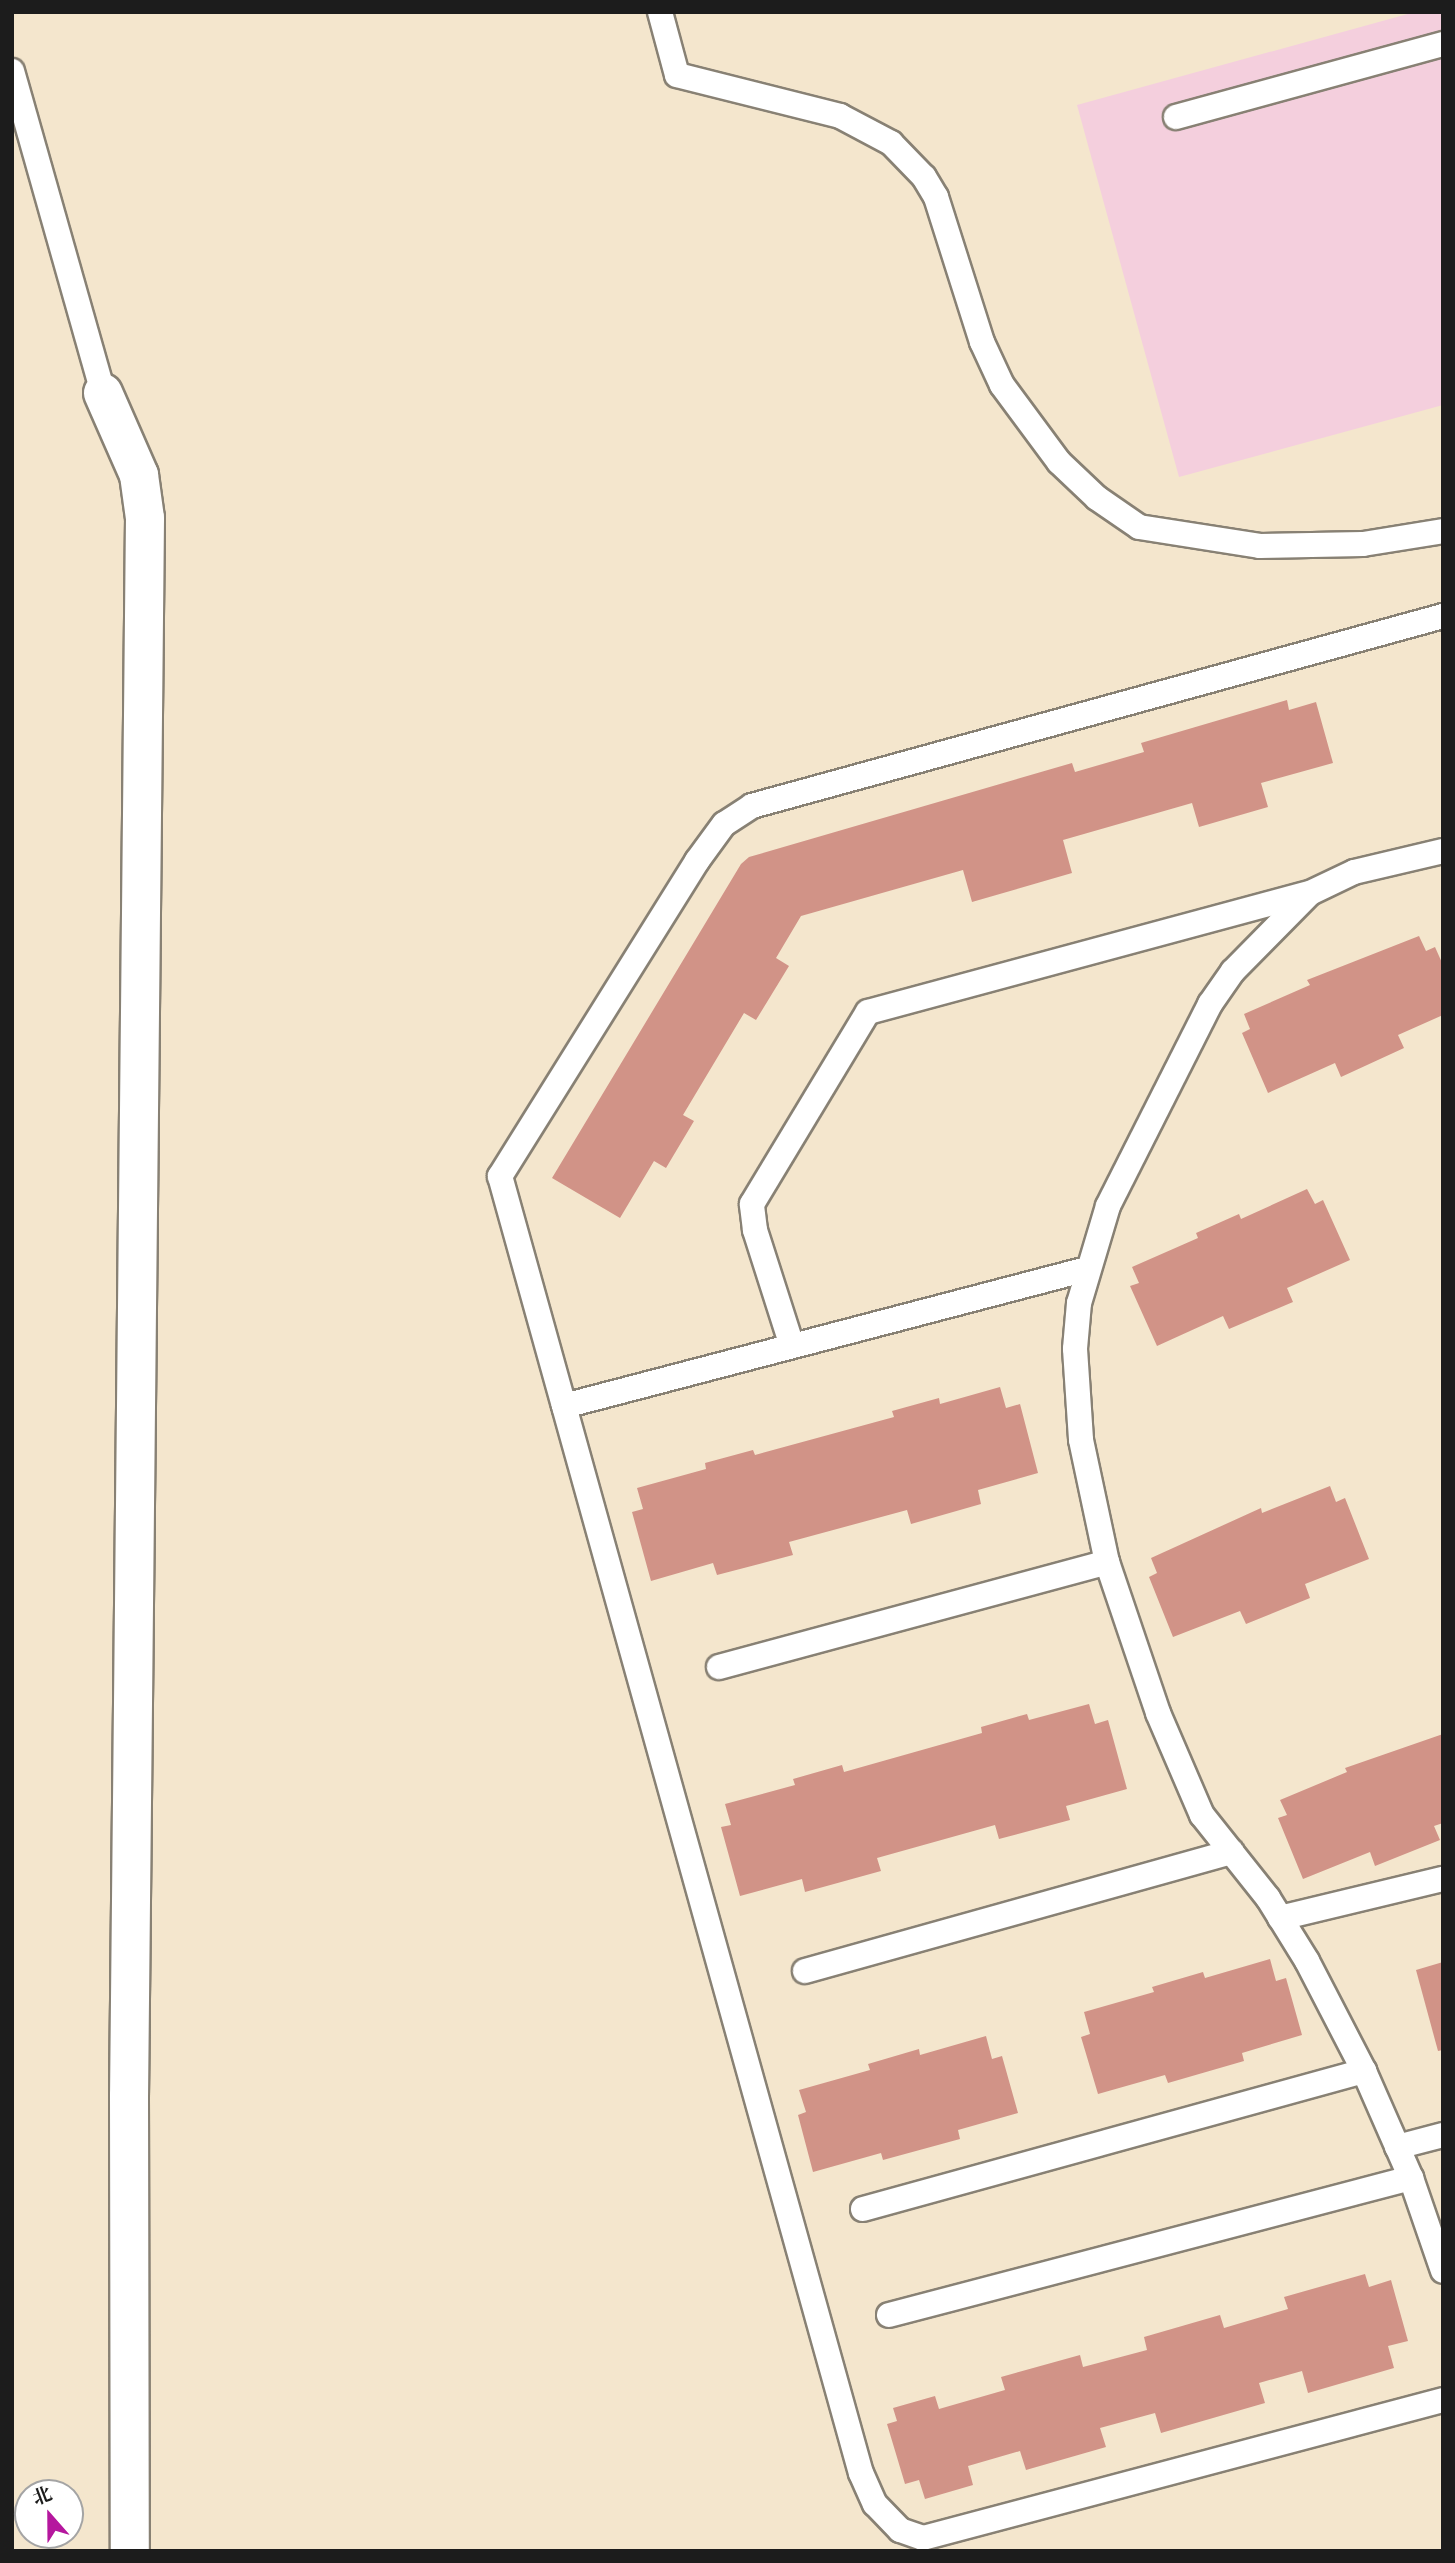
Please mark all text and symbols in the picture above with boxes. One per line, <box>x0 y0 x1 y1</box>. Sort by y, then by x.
north arrow <box>14 2479 84 2549</box>
text: 北 <box>29 2482 55 2511</box>

